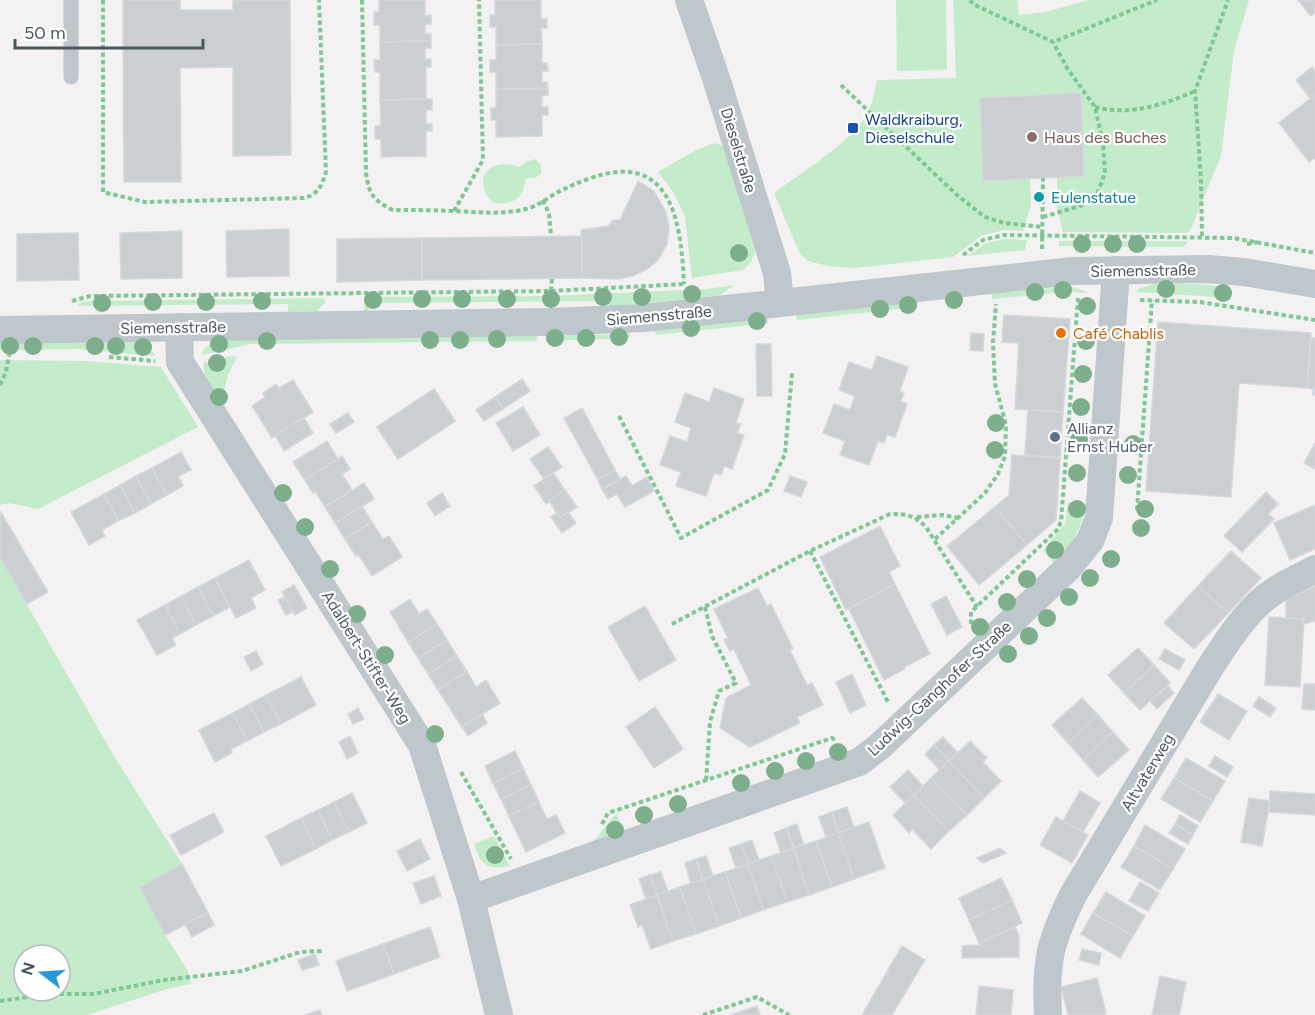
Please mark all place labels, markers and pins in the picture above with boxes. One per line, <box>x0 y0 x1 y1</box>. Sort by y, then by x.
place label: Waldkraiburg, Dieselschule <box>865 110 963 147</box>
marker: Waldkraiburg, Dieselschule <box>846 121 860 135</box>
place label: Haus des Buches <box>1044 128 1167 147</box>
marker: Haus des Buches <box>1025 130 1039 144</box>
place label: Eulenstatue <box>1051 188 1136 207</box>
marker: Eulenstatue <box>1032 190 1046 204</box>
place label: Café Chablis <box>1073 324 1164 343</box>
marker: Café Chablis <box>1054 326 1068 340</box>
place label: Allianz Ernst Huber <box>1067 419 1153 456</box>
marker: Allianz Ernst Huber <box>1048 430 1062 444</box>

